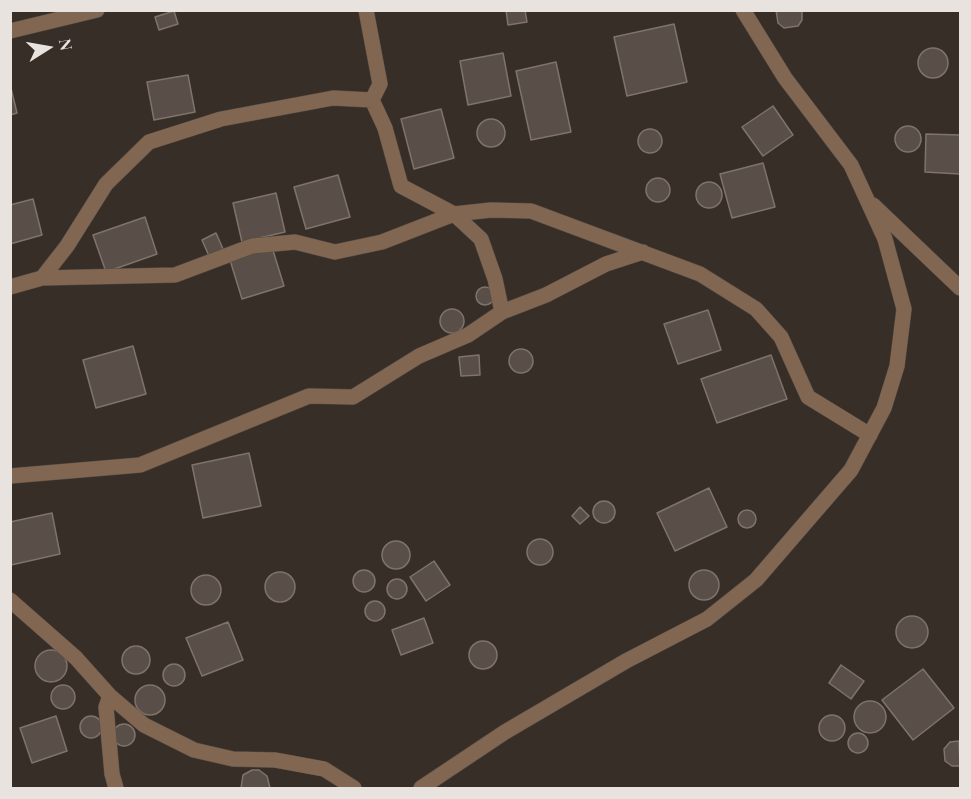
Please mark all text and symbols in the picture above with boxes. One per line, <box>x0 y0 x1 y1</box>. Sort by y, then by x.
north arrow <box>18 18 78 78</box>
text: N <box>55 37 78 52</box>

